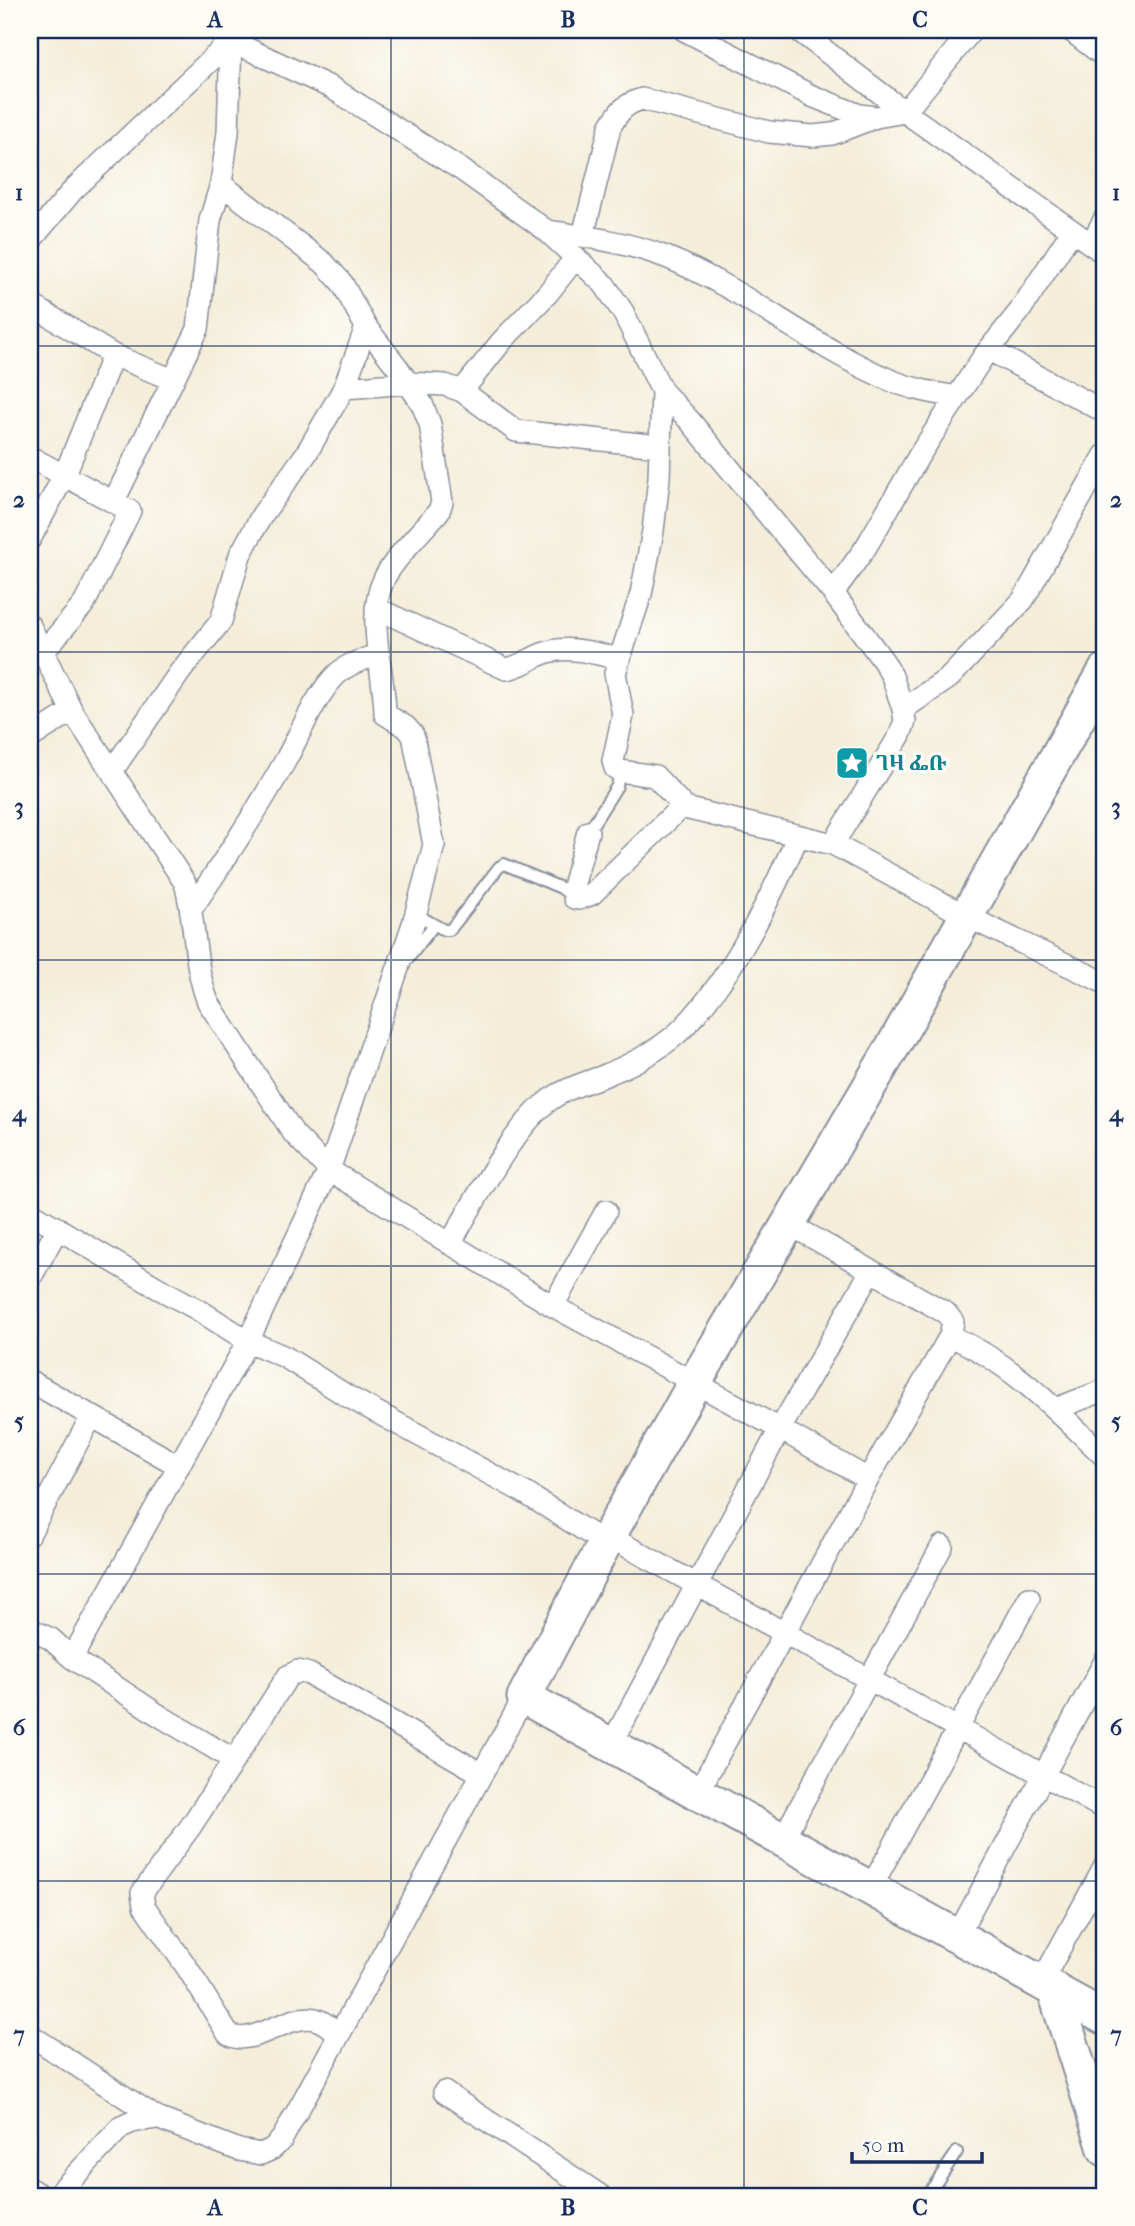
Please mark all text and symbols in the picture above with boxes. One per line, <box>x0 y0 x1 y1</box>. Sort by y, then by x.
text: A <box>206 6 224 33</box>
text: B <box>561 6 576 33</box>
text: C <box>912 6 928 33</box>
text: 1 <box>15 179 23 206</box>
text: 1 <box>1112 179 1120 206</box>
text: 2 <box>13 486 25 513</box>
text: 2 <box>1110 486 1122 513</box>
place icon: ገዛ ፌቡ <box>833 744 871 782</box>
place label: ገዛ ፌቡ <box>876 751 947 775</box>
text: 3 <box>14 793 24 820</box>
text: 3 <box>1111 793 1121 820</box>
text: 4 <box>11 1100 27 1127</box>
text: 4 <box>1108 1100 1124 1127</box>
text: 5 <box>14 1407 24 1434</box>
text: 5 <box>1111 1407 1121 1434</box>
text: 6 <box>13 1714 26 1741</box>
text: 6 <box>1110 1714 1123 1741</box>
text: 7 <box>12 2021 25 2048</box>
text: 7 <box>1109 2021 1122 2048</box>
scale bar <box>852 2121 981 2165</box>
text: 50 m <box>862 2133 905 2157</box>
text: A <box>206 2194 224 2221</box>
text: B <box>561 2194 576 2221</box>
text: C <box>912 2194 928 2221</box>

